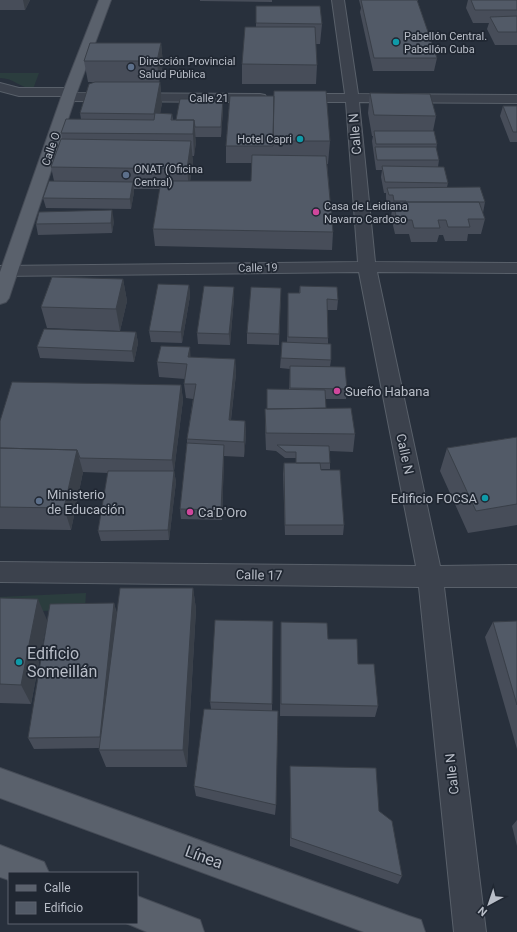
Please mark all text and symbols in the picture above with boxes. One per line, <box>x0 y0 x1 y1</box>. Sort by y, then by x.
place label: Pabellón Central. Pabellón Cuba <box>404 30 487 56</box>
marker: Pabellón Central. Pabellón Cuba <box>391 37 401 47</box>
place label: Dirección Provincial Salud Pública <box>139 55 236 81</box>
marker: Dirección Provincial Salud Pública <box>126 62 136 72</box>
street label: Calle 21 <box>189 92 229 105</box>
street label: Calle N <box>346 113 364 155</box>
street label: Calle O <box>39 131 63 167</box>
place label: Hotel Capri <box>237 133 292 146</box>
marker: Hotel Capri <box>295 134 305 144</box>
place label: ONAT (Oficina Central) <box>134 163 203 189</box>
marker: ONAT (Oficina Central) <box>121 170 131 180</box>
place label: Casa de Leidiana Navarro Cardoso <box>324 200 408 226</box>
marker: Casa de Leidiana Navarro Cardoso <box>311 207 321 217</box>
street label: Calle 19 <box>238 261 278 275</box>
place label: Sueño Habana <box>345 384 430 399</box>
marker: Sueño Habana <box>332 386 342 396</box>
street label: Calle N <box>393 432 417 476</box>
place label: Ministerio de Educación <box>47 487 125 517</box>
place label: Edificio FOCSA <box>391 491 478 506</box>
marker: Edificio FOCSA <box>480 493 490 503</box>
marker: Ministerio de Educación <box>34 496 44 506</box>
place label: Ca'D'Oro <box>198 505 247 520</box>
marker: Ca'D'Oro <box>185 507 195 517</box>
street label: Calle 17 <box>236 567 282 583</box>
place label: Edificio Someillán <box>27 644 97 681</box>
marker: Edificio Someillán <box>14 657 24 667</box>
street label: Calle N <box>442 753 462 795</box>
street label: Línea <box>183 841 225 873</box>
legend <box>8 872 138 924</box>
text: Calle <box>44 881 71 895</box>
north arrow <box>469 884 509 924</box>
text: Edificio <box>44 901 83 915</box>
text: N <box>476 904 490 919</box>

